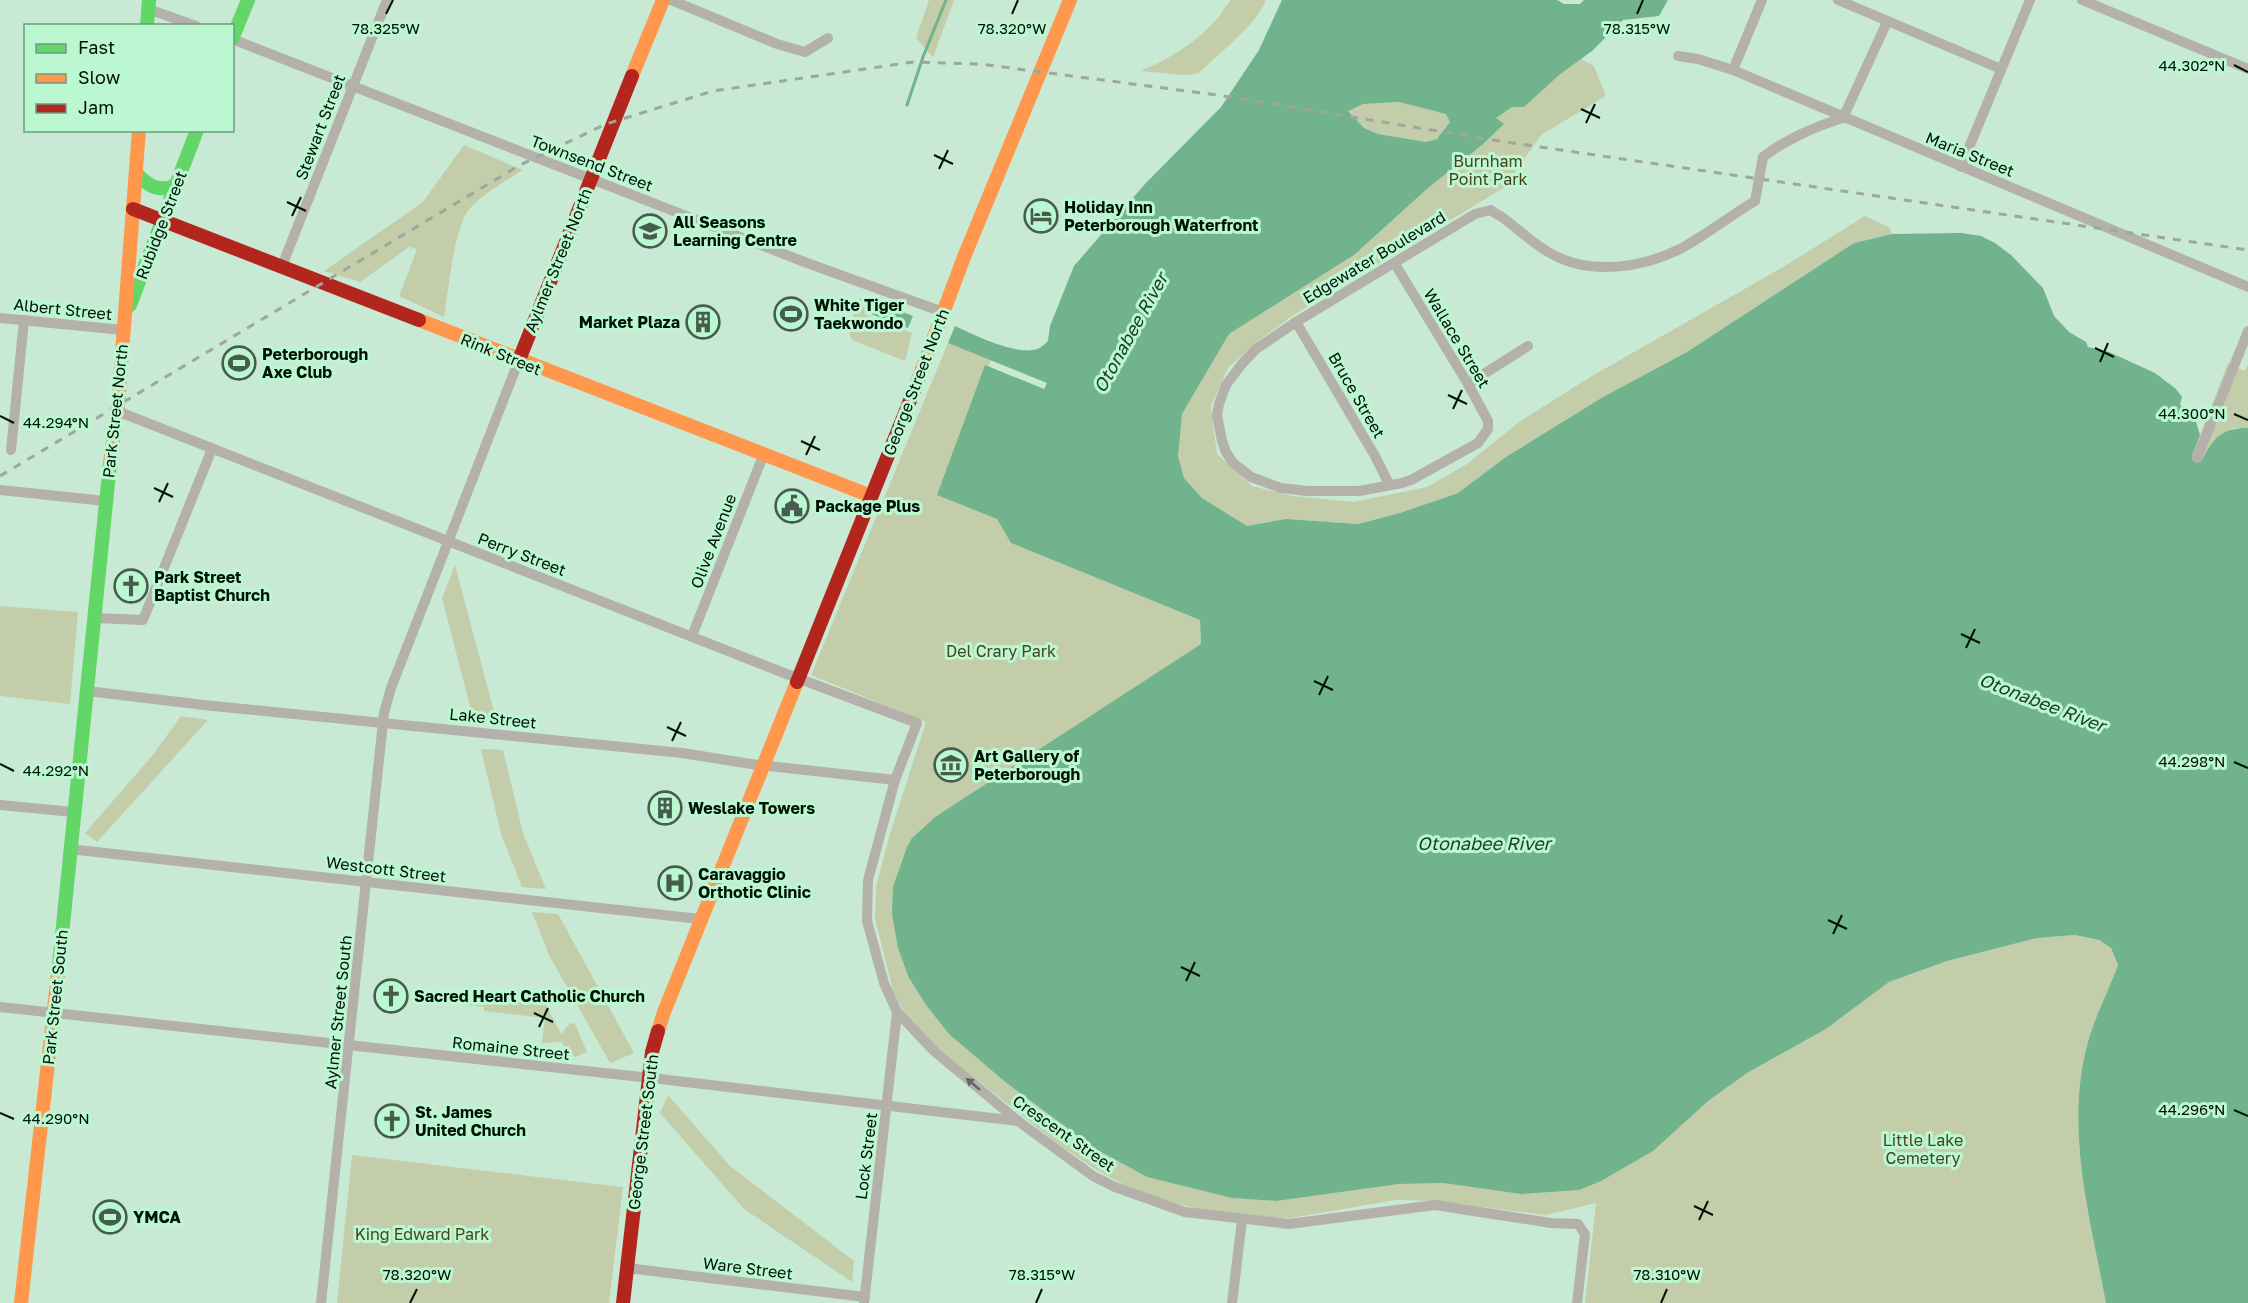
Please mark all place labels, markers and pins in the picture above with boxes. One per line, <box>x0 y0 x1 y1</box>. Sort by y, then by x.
place label: Holiday Inn Peterborough Waterfront <box>1064 197 1259 235</box>
hotel icon: Holiday Inn Peterborough Waterfront <box>1023 198 1059 234</box>
place label: All Seasons Learning Centre <box>673 212 797 250</box>
school or university icon: All Seasons Learning Centre <box>632 213 668 249</box>
place label: White Tiger Taekwondo <box>814 295 904 333</box>
sports icon: White Tiger Taekwondo <box>773 296 809 332</box>
building icon: Market Plaza <box>685 304 721 340</box>
place label: Market Plaza <box>579 312 680 332</box>
place label: Peterborough Axe Club <box>262 344 368 382</box>
sports icon: Peterborough Axe Club <box>221 345 257 381</box>
public building icon: Package Plus <box>774 488 810 524</box>
place label: Package Plus <box>815 496 920 516</box>
place label: Park Street Baptist Church <box>154 567 270 605</box>
church icon: Park Street Baptist Church <box>113 568 149 604</box>
place label: Art Gallery of Peterborough <box>974 746 1080 784</box>
museum icon: Art Gallery of Peterborough <box>933 747 969 783</box>
building icon: Weslake Towers <box>647 790 683 826</box>
place label: Weslake Towers <box>688 798 815 818</box>
place label: Caravaggio Orthotic Clinic <box>698 864 811 902</box>
hospital icon: Caravaggio Orthotic Clinic <box>657 865 693 901</box>
church icon: Sacred Heart Catholic Church <box>373 978 409 1014</box>
place label: Sacred Heart Catholic Church <box>414 986 645 1006</box>
place label: St. James United Church <box>415 1102 526 1140</box>
church icon: St. James United Church <box>374 1103 410 1139</box>
sports icon: YMCA <box>92 1199 128 1235</box>
place label: YMCA <box>133 1207 181 1227</box>

